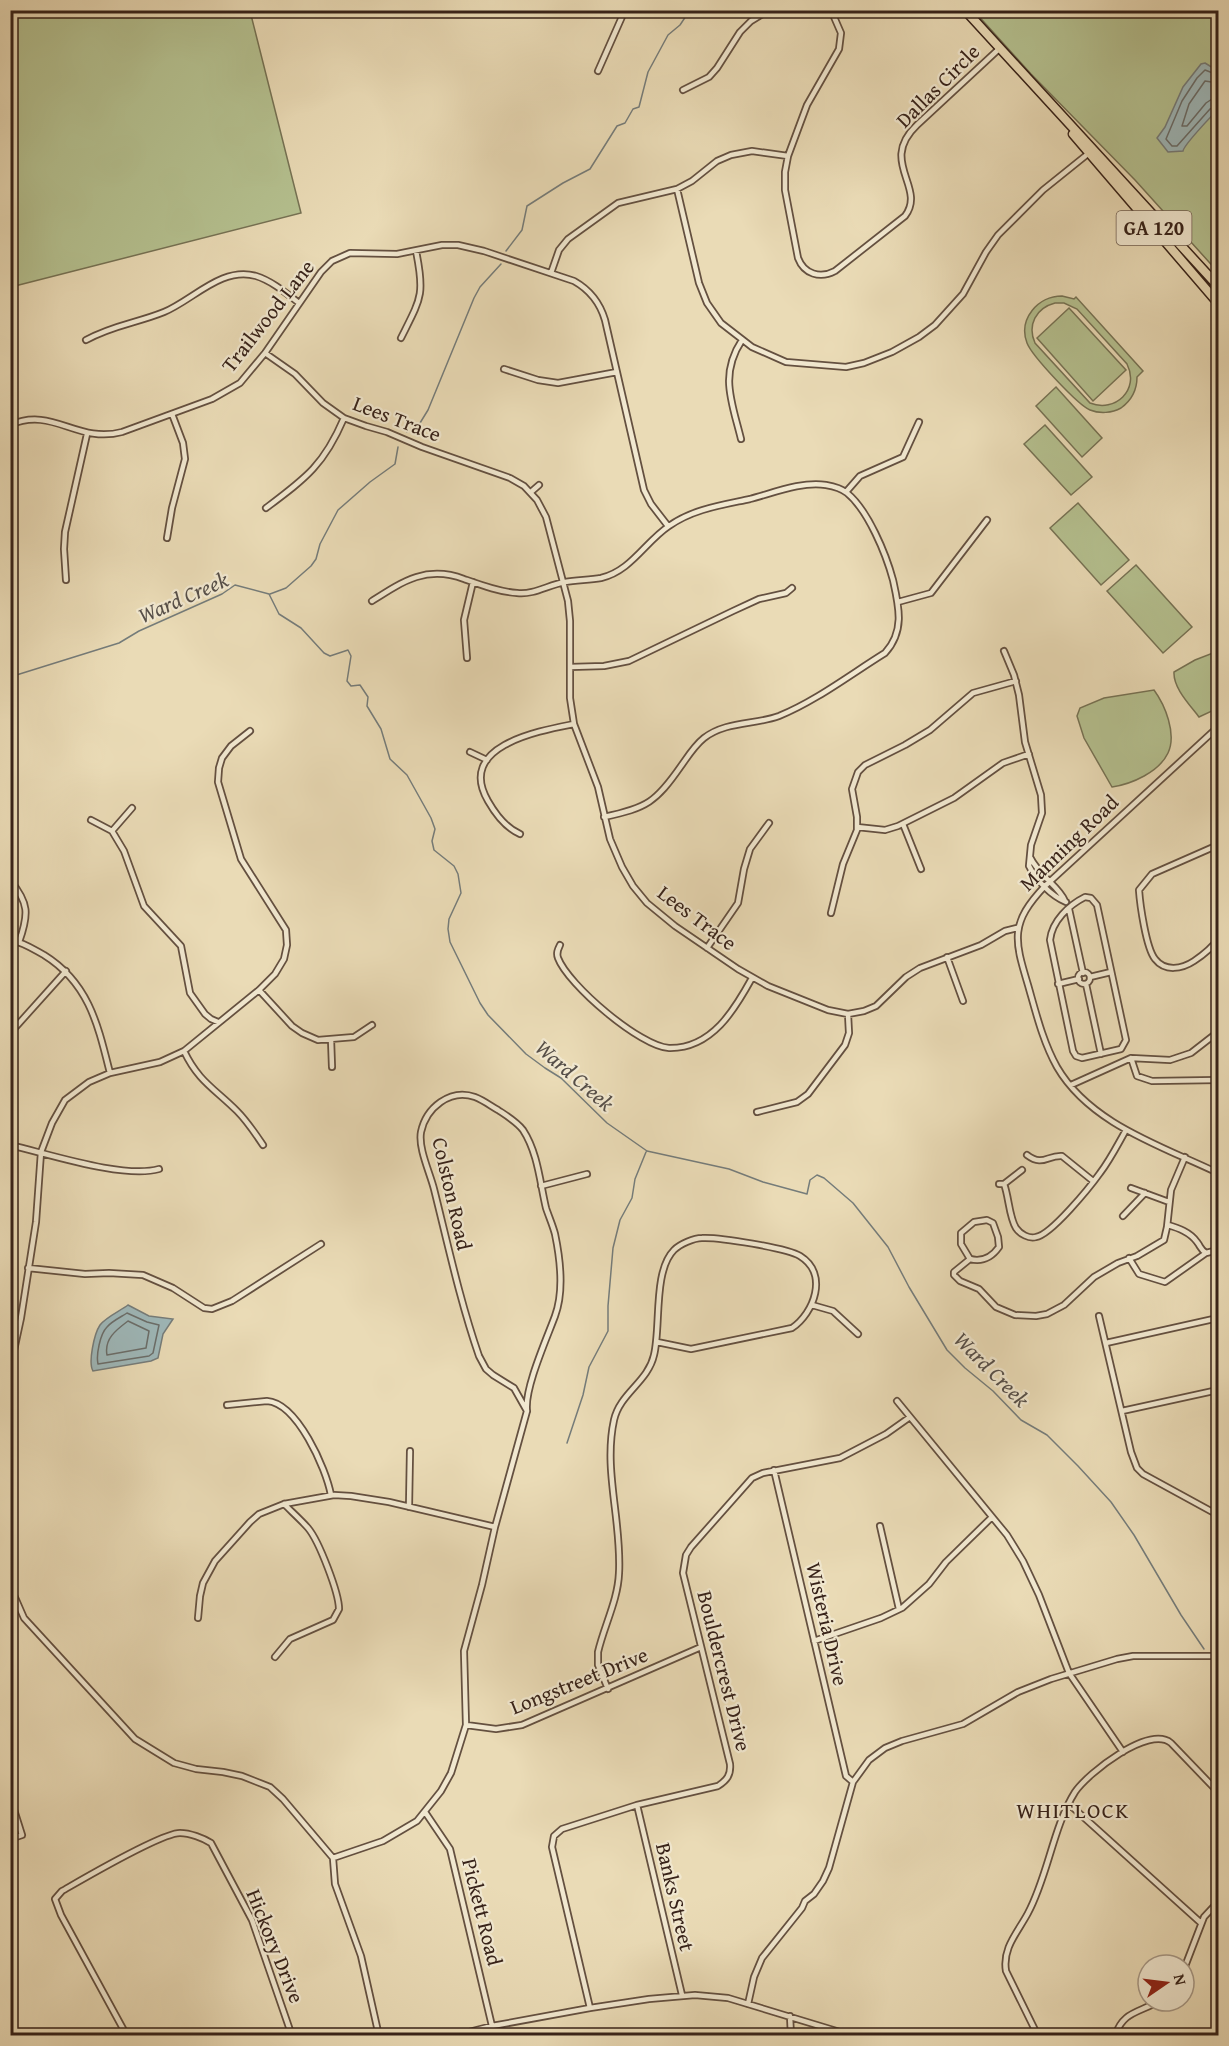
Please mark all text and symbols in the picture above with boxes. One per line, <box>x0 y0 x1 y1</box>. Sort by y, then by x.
street label: Dallas Circle <box>889 36 987 135</box>
road number: GA 120 <box>1116 211 1192 245</box>
street label: Trailwood Lane <box>214 253 322 379</box>
street label: Lees Trace <box>349 388 446 450</box>
water label: Ward Creek <box>133 563 234 631</box>
street label: Manning Road <box>1012 787 1126 898</box>
street label: Lees Trace <box>651 877 744 958</box>
water label: Ward Creek <box>528 1032 622 1119</box>
street label: Colston Road <box>424 1134 481 1254</box>
water label: Ward Creek <box>947 1324 1038 1415</box>
street label: Wisteria Drive <box>798 1559 857 1689</box>
street label: Bouldercrest Drive <box>690 1587 759 1754</box>
street label: Longstreet Drive <box>505 1639 653 1722</box>
district label: WHITLOCK <box>1016 1794 1130 1826</box>
street label: Banks Street <box>648 1840 703 1955</box>
street label: Pickett Road <box>454 1855 511 1970</box>
street label: Hickory Drive <box>238 1884 312 2008</box>
north arrow <box>1136 1953 1196 2013</box>
text: N <box>1168 1971 1194 1988</box>

